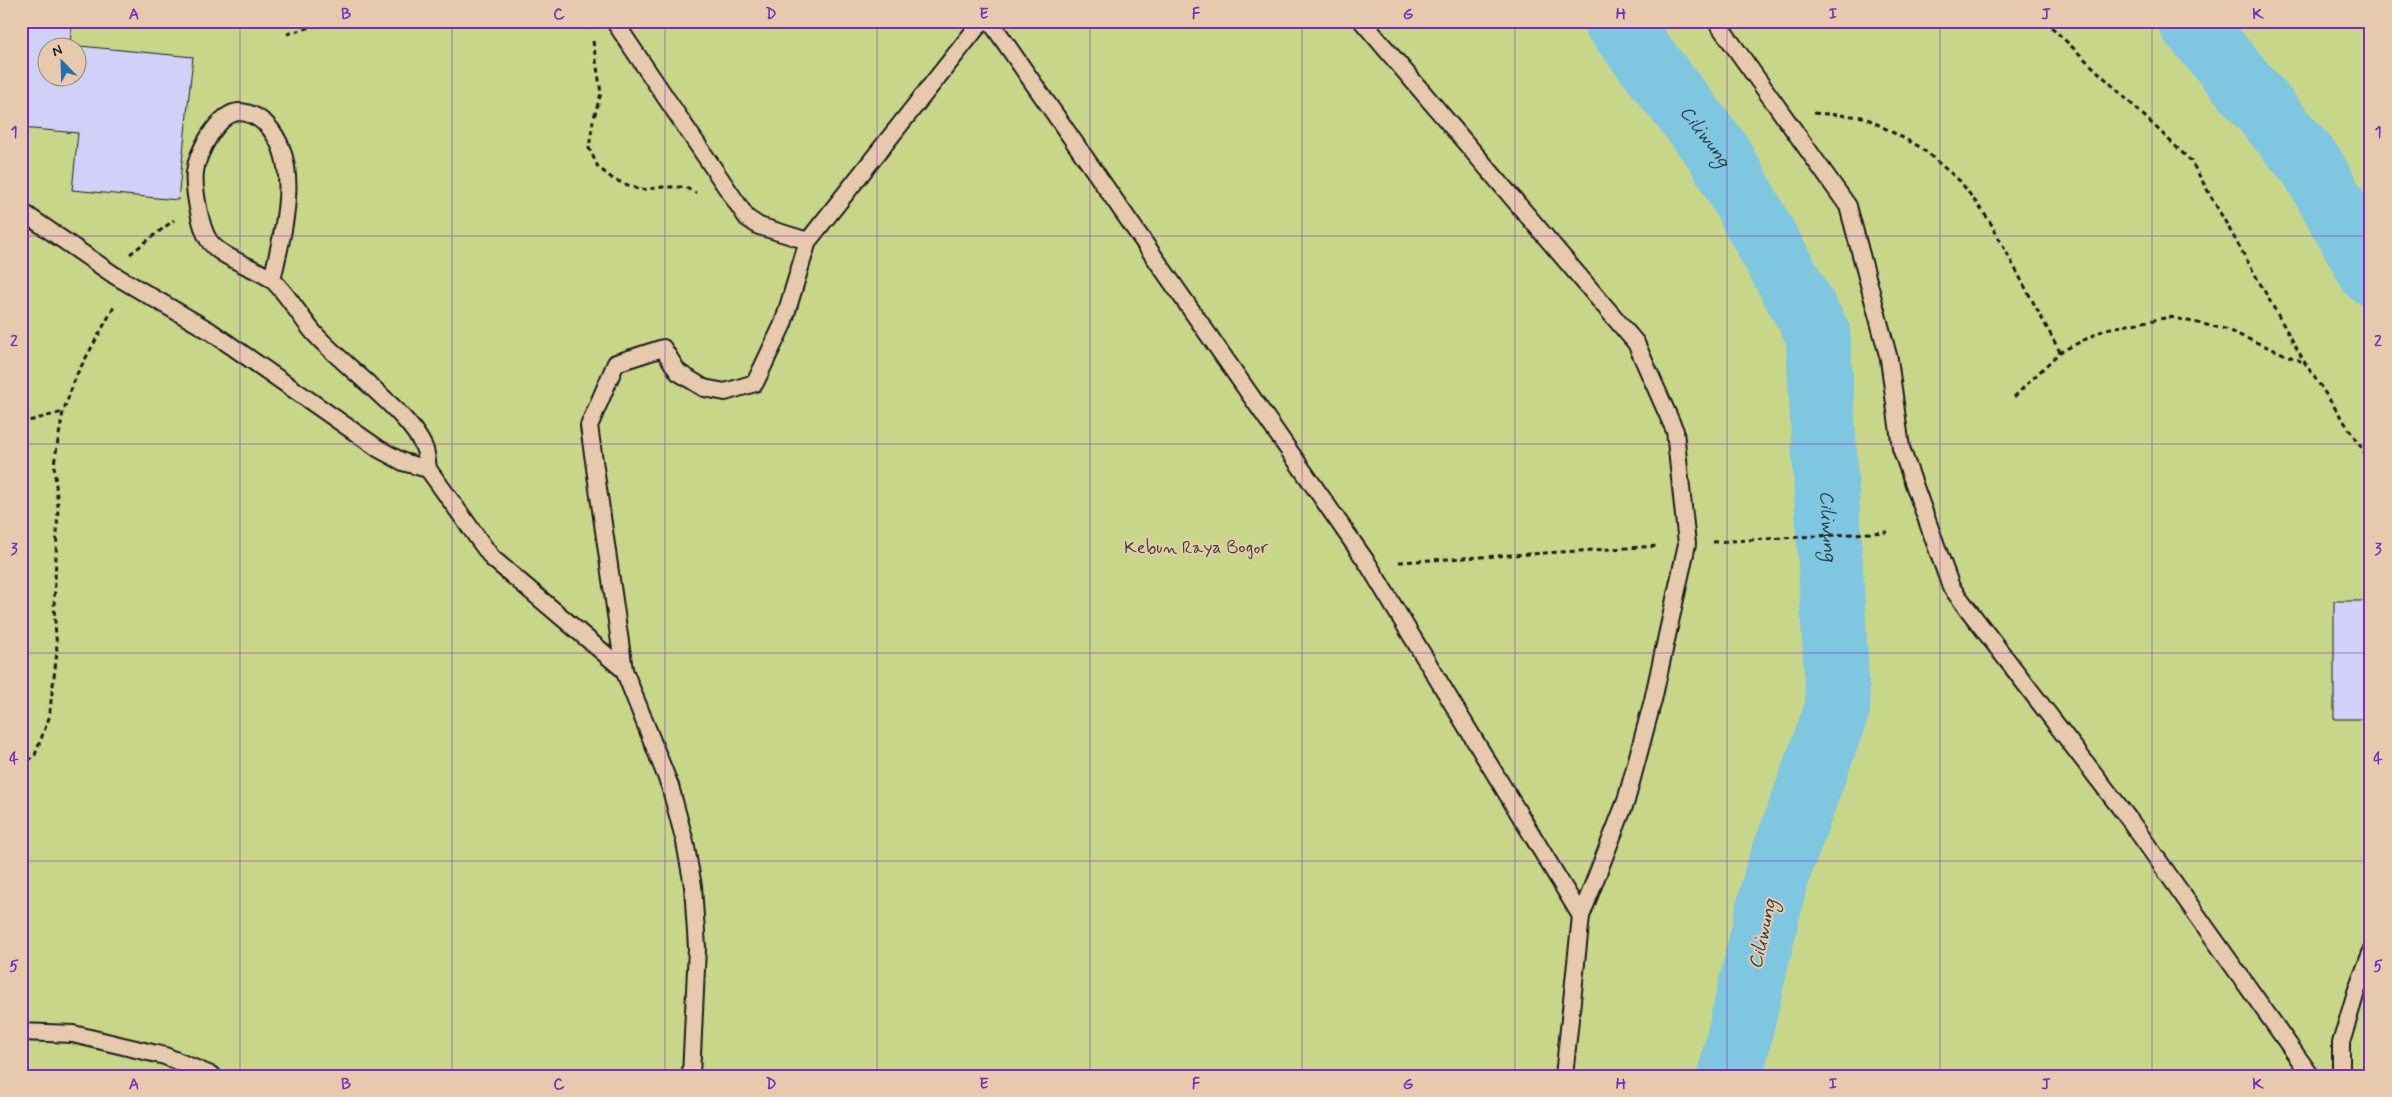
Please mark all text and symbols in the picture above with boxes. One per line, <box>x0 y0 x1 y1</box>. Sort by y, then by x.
text: A <box>129 4 139 25</box>
text: B <box>341 4 351 25</box>
text: C <box>553 4 565 25</box>
text: D <box>765 4 777 25</box>
text: E <box>979 4 989 25</box>
text: F <box>1192 4 1201 25</box>
text: G <box>1403 4 1414 25</box>
text: H <box>1616 4 1627 25</box>
text: I <box>1829 4 1838 25</box>
text: J <box>2041 4 2051 25</box>
text: K <box>2252 4 2264 25</box>
north arrow <box>38 38 88 88</box>
text: N <box>50 41 65 61</box>
water label: Ciliwung <box>1674 101 1737 174</box>
text: 1 <box>10 122 18 143</box>
text: 1 <box>2374 122 2382 143</box>
text: 2 <box>10 331 18 352</box>
text: 2 <box>2374 331 2382 352</box>
water label: Ciliwung <box>1814 490 1843 563</box>
park label: Kebun Raya Bogor <box>1124 536 1268 560</box>
text: 3 <box>10 539 18 560</box>
text: 3 <box>2374 539 2382 560</box>
text: 4 <box>9 748 19 769</box>
text: 4 <box>2373 748 2383 769</box>
water label: Ciliwung <box>1743 895 1785 972</box>
text: 5 <box>9 956 19 977</box>
text: 5 <box>2373 956 2383 977</box>
text: A <box>129 1074 139 1095</box>
text: B <box>341 1074 351 1095</box>
text: C <box>553 1074 565 1095</box>
text: D <box>765 1074 777 1095</box>
text: E <box>979 1074 989 1095</box>
text: F <box>1192 1074 1201 1095</box>
text: G <box>1403 1074 1414 1095</box>
text: H <box>1616 1074 1627 1095</box>
text: I <box>1829 1074 1838 1095</box>
text: J <box>2041 1074 2051 1095</box>
text: K <box>2252 1074 2264 1095</box>

